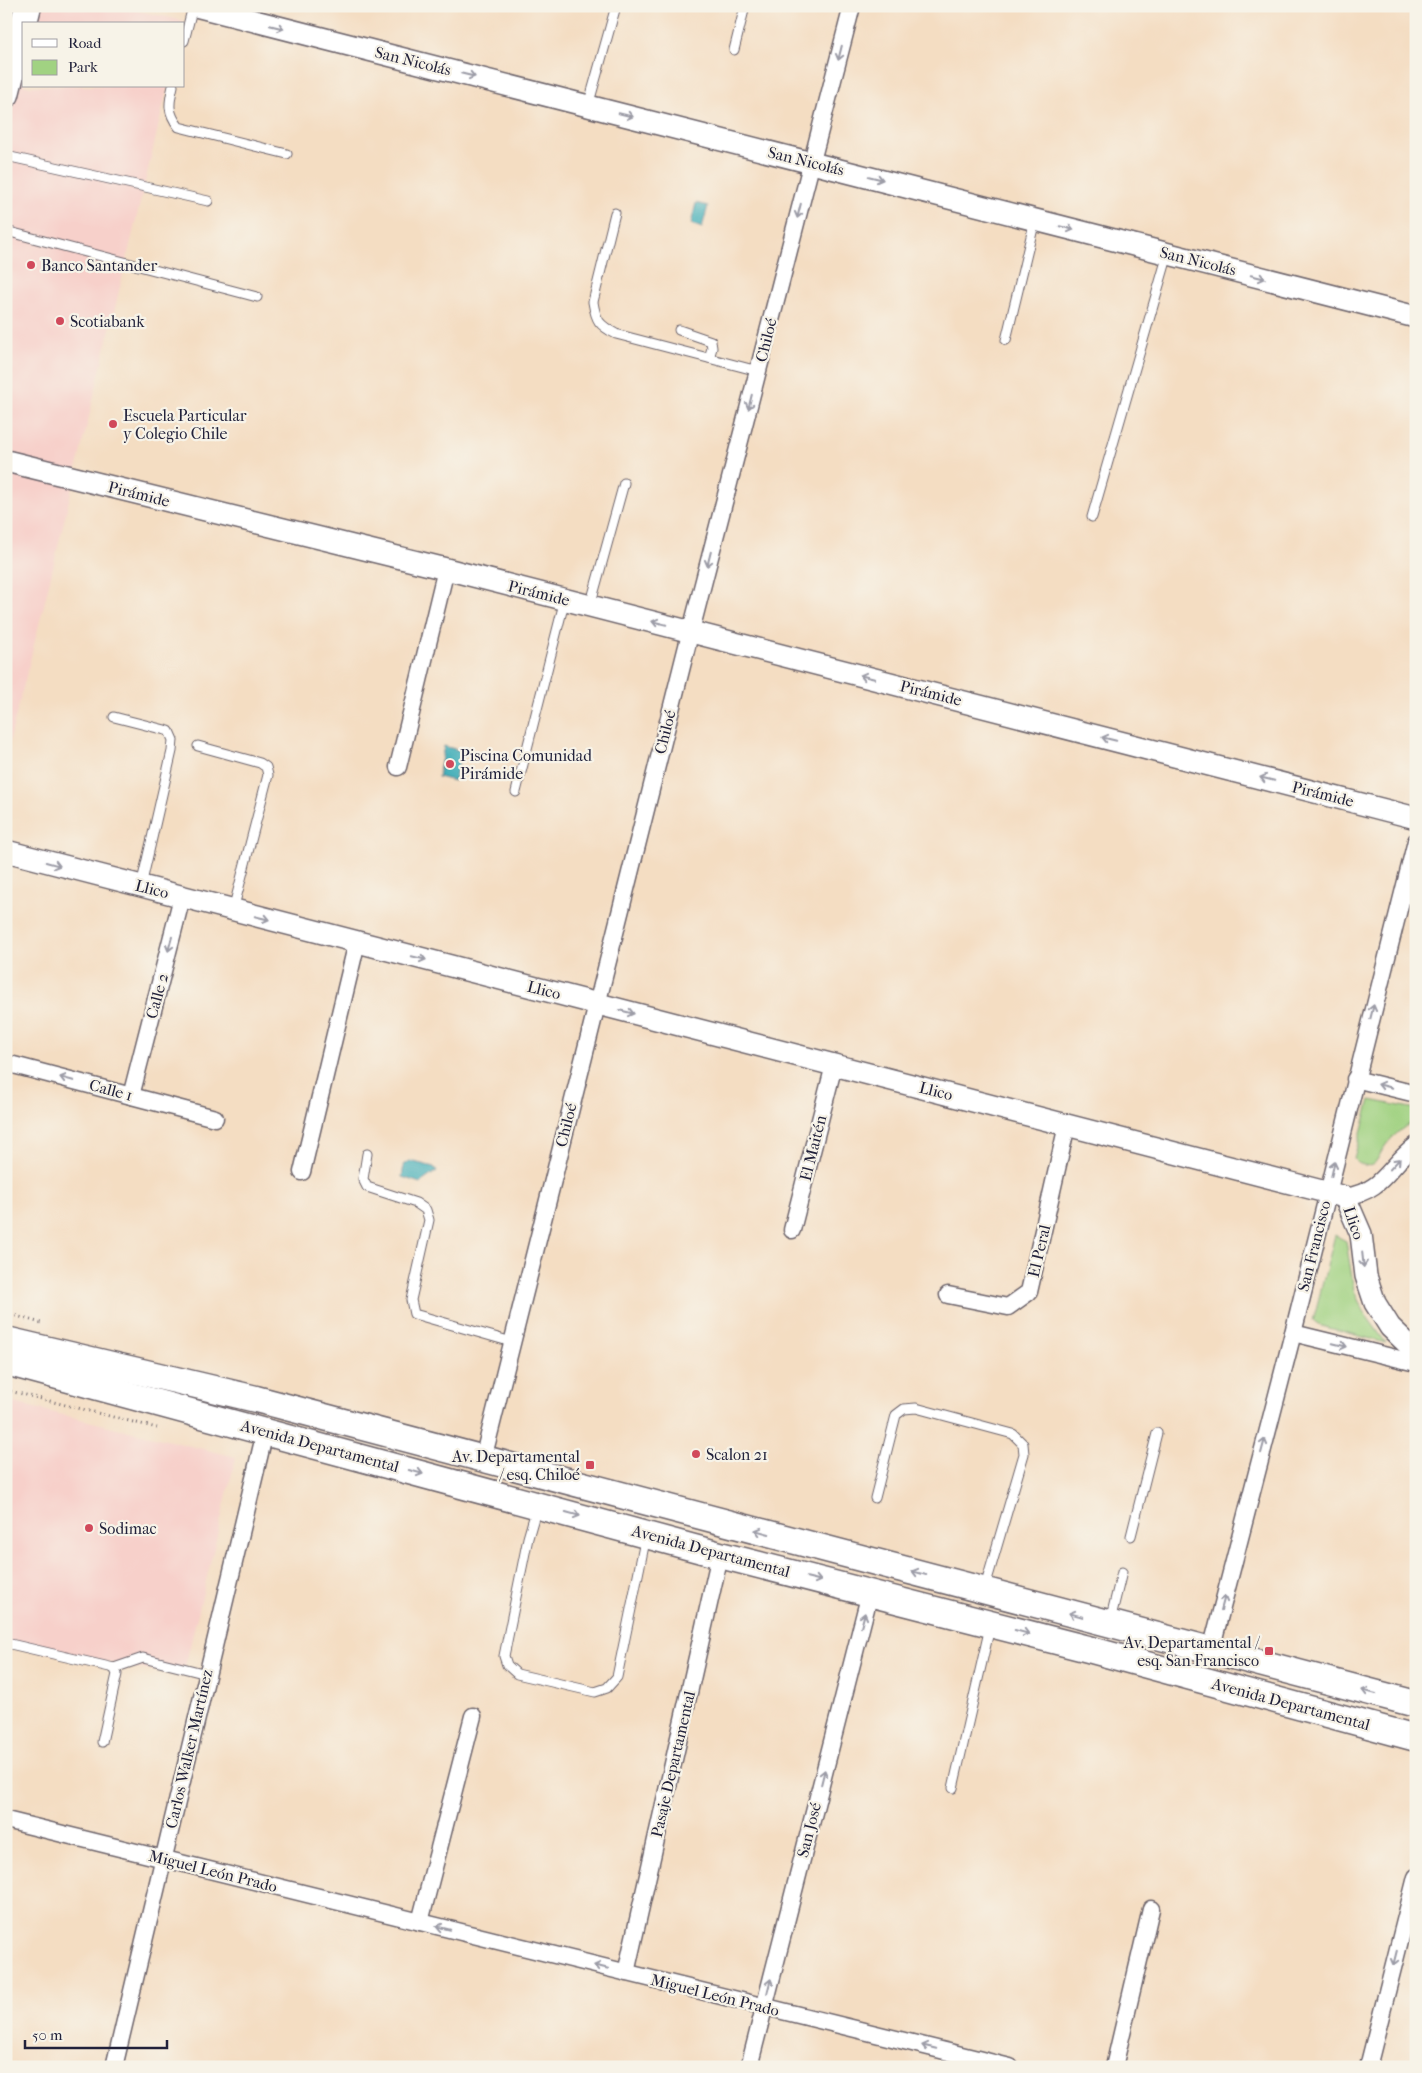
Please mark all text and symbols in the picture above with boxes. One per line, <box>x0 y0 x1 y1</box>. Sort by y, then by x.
legend <box>22 22 185 88</box>
one-way arrow <box>268 23 284 32</box>
text: Road <box>68 34 102 52</box>
street label: San Nicolás <box>373 42 453 80</box>
one-way arrow <box>834 45 844 61</box>
text: Park <box>68 58 98 76</box>
one-way arrow <box>460 71 476 80</box>
one-way arrow <box>617 111 633 120</box>
street label: San Nicolás <box>766 142 846 180</box>
one-way arrow <box>867 174 883 184</box>
one-way arrow <box>794 202 803 218</box>
one-way arrow <box>1059 223 1075 233</box>
street label: San Nicolás <box>1158 242 1238 280</box>
place label: Banco Santander <box>41 256 157 275</box>
marker: Banco Santander <box>25 259 37 271</box>
one-way arrow <box>1250 273 1266 282</box>
place label: Scotiabank <box>70 312 145 331</box>
marker: Scotiabank <box>54 315 66 327</box>
street label: Chiloé <box>751 316 781 364</box>
one-way arrow <box>745 394 754 410</box>
place label: Escuela Particular y Colegio Chile <box>123 406 247 443</box>
marker: Escuela Particular y Colegio Chile <box>107 418 119 430</box>
street label: Pirámide <box>106 477 172 511</box>
one-way arrow <box>704 551 713 567</box>
street label: Pirámide <box>506 576 572 610</box>
one-way arrow <box>652 618 668 627</box>
one-way arrow <box>860 671 876 681</box>
street label: Pirámide <box>898 676 964 710</box>
street label: Chiloé <box>650 708 680 756</box>
one-way arrow <box>1102 734 1118 743</box>
place label: Piscina Comunidad Pirámide <box>460 746 592 783</box>
marker: Piscina Comunidad Pirámide <box>444 758 456 770</box>
one-way arrow <box>1259 774 1275 784</box>
street label: Pirámide <box>1290 777 1356 811</box>
one-way arrow <box>45 860 61 869</box>
street label: Llico <box>133 876 171 902</box>
one-way arrow <box>253 913 269 923</box>
one-way arrow <box>165 936 174 952</box>
one-way arrow <box>410 954 426 963</box>
street label: Calle 2 <box>142 971 172 1021</box>
street label: Llico <box>525 977 563 1003</box>
one-way arrow <box>1368 1004 1377 1020</box>
one-way arrow <box>619 1007 635 1017</box>
one-way arrow <box>59 1074 75 1083</box>
street label: Calle 1 <box>87 1075 135 1105</box>
street label: Llico <box>917 1078 955 1104</box>
one-way arrow <box>1378 1081 1394 1090</box>
street label: Chiloé <box>551 1101 581 1149</box>
street label: El Maitén <box>796 1112 831 1183</box>
one-way arrow <box>1389 1158 1401 1170</box>
one-way arrow <box>1329 1162 1338 1178</box>
street label: San Francisco <box>1294 1198 1334 1294</box>
street label: Llico <box>1340 1204 1368 1242</box>
street label: El Peral <box>1024 1222 1054 1279</box>
one-way arrow <box>1358 1252 1368 1268</box>
one-way arrow <box>1332 1341 1348 1350</box>
street label: Avenida Departamental <box>238 1415 402 1476</box>
one-way arrow <box>1259 1438 1269 1454</box>
place label: Scalon 21 <box>706 1445 768 1464</box>
place label: Av. Departamental / esq. Chiloé <box>451 1447 581 1484</box>
marker: Scalon 21 <box>690 1448 702 1460</box>
marker: Av. Departamental / esq. Chiloé <box>584 1459 596 1471</box>
one-way arrow <box>407 1468 423 1477</box>
one-way arrow <box>564 1510 580 1520</box>
place label: Sodimac <box>99 1519 157 1538</box>
street label: Avenida Departamental <box>629 1520 793 1581</box>
marker: Sodimac <box>83 1522 95 1534</box>
one-way arrow <box>754 1527 770 1536</box>
one-way arrow <box>911 1568 927 1578</box>
one-way arrow <box>806 1575 822 1584</box>
one-way arrow <box>1218 1595 1228 1611</box>
one-way arrow <box>1069 1609 1085 1619</box>
one-way arrow <box>859 1612 868 1628</box>
one-way arrow <box>1014 1628 1030 1637</box>
place label: Av. Departamental / esq. San Francisco <box>1123 1633 1261 1670</box>
marker: Av. Departamental / esq. San Francisco <box>1263 1645 1275 1657</box>
street label: Carlos Walker Martínez <box>161 1668 217 1830</box>
street label: Avenida Departamental <box>1209 1673 1373 1734</box>
one-way arrow <box>1361 1686 1377 1696</box>
street label: Pasaje Departamental <box>647 1688 699 1839</box>
one-way arrow <box>818 1770 828 1786</box>
street label: San José <box>793 1800 825 1859</box>
street label: Miguel León Prado <box>147 1846 279 1896</box>
one-way arrow <box>436 1923 452 1932</box>
one-way arrow <box>1390 1950 1400 1966</box>
one-way arrow <box>593 1961 609 1971</box>
street label: Miguel León Prado <box>649 1970 781 2020</box>
one-way arrow <box>765 1978 775 1994</box>
scale bar <box>25 2018 168 2050</box>
text: 50 m <box>32 2026 63 2044</box>
one-way arrow <box>921 2042 937 2051</box>

